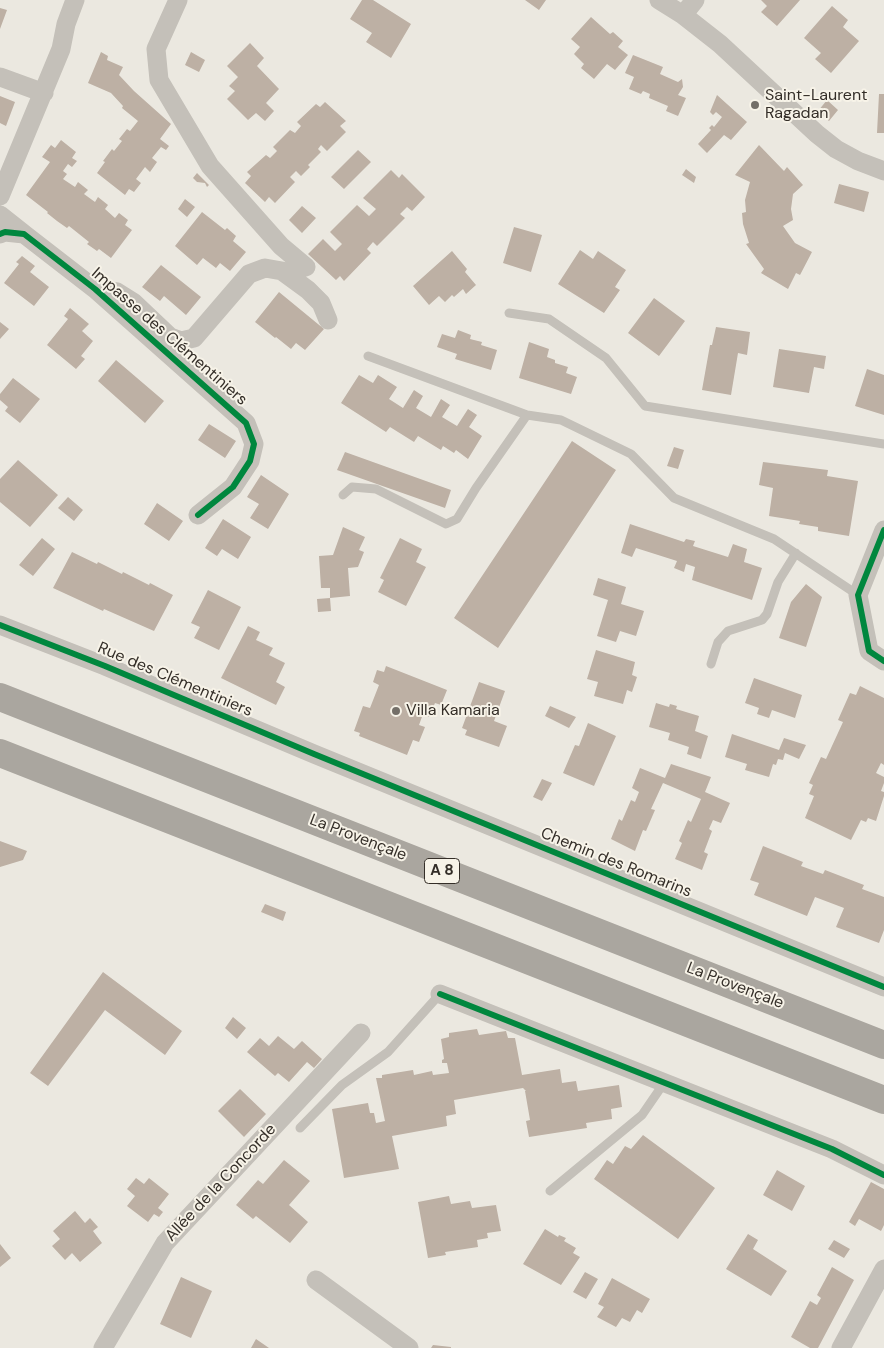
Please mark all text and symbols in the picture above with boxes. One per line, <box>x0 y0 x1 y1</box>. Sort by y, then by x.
place label: Saint-Laurent Ragadan <box>765 86 867 124</box>
marker: Saint-Laurent Ragadan <box>749 99 761 111</box>
street label: Impasse des Clémentiniers <box>87 264 251 410</box>
street label: Rue des Clémentiniers <box>95 639 255 721</box>
place label: Villa Kamaria <box>406 701 500 721</box>
marker: Villa Kamaria <box>390 705 402 717</box>
street label: La Provençale <box>307 811 409 865</box>
street label: Chemin des Romarins <box>538 824 694 902</box>
road number: A 8 <box>424 858 460 884</box>
street label: La Provençale <box>684 959 786 1013</box>
street label: Allée de la Concorde <box>162 1120 280 1246</box>

